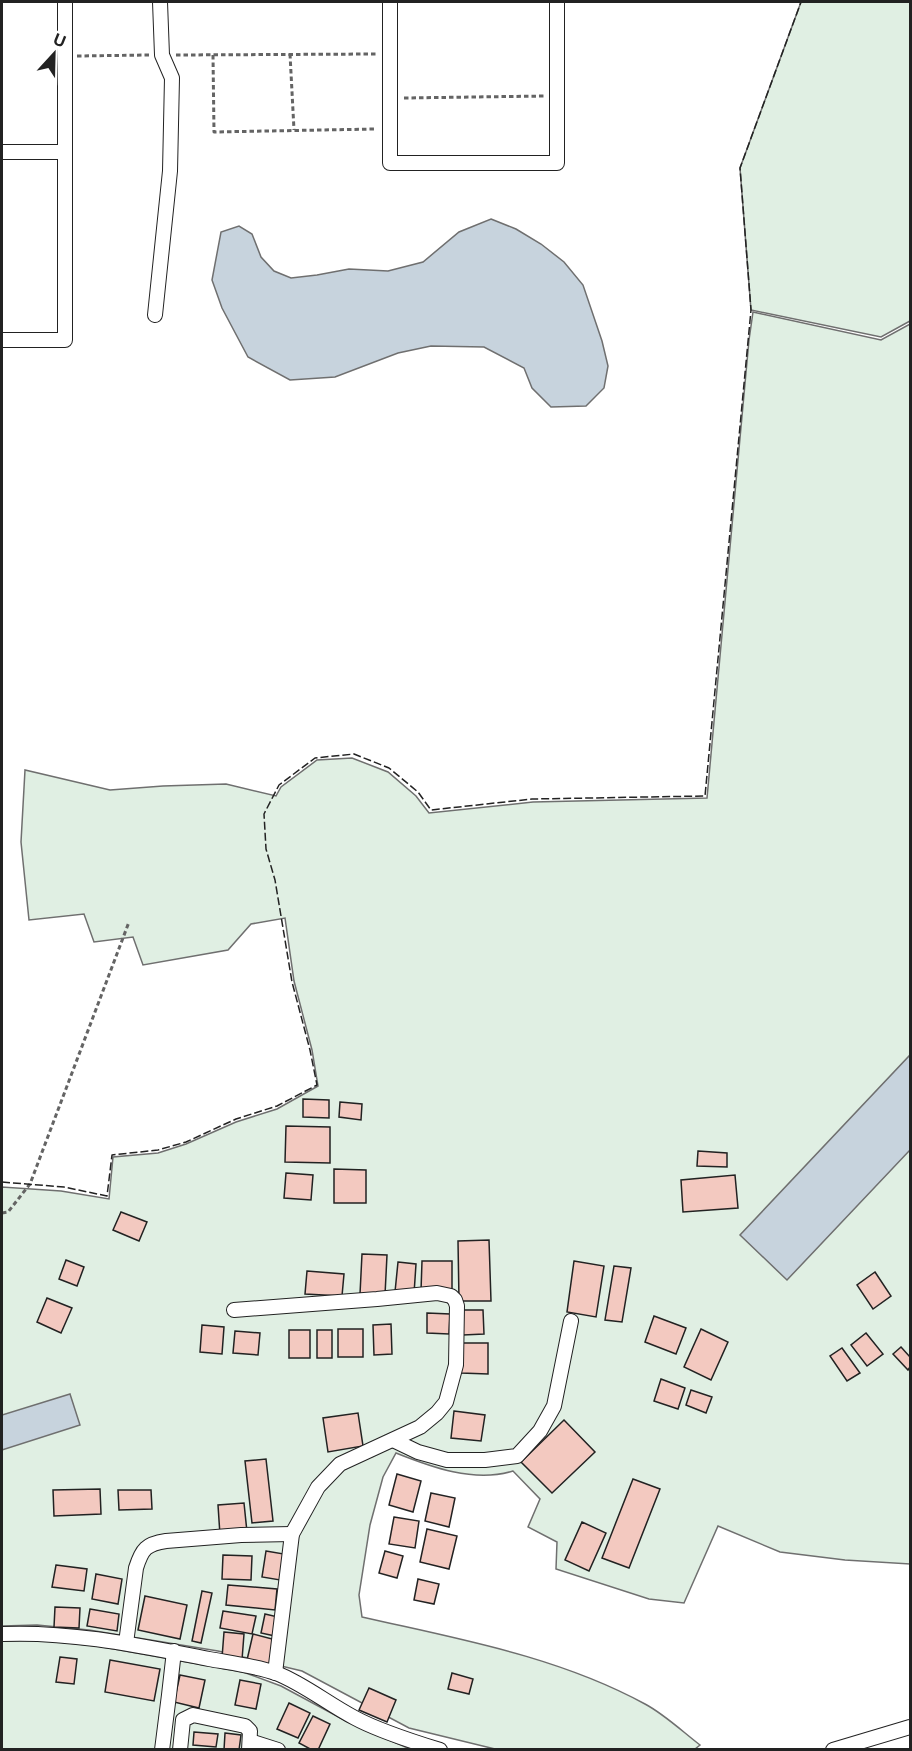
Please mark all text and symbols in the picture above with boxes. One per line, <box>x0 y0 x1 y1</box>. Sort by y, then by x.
north arrow <box>24 24 84 84</box>
text: U <box>50 29 69 52</box>

